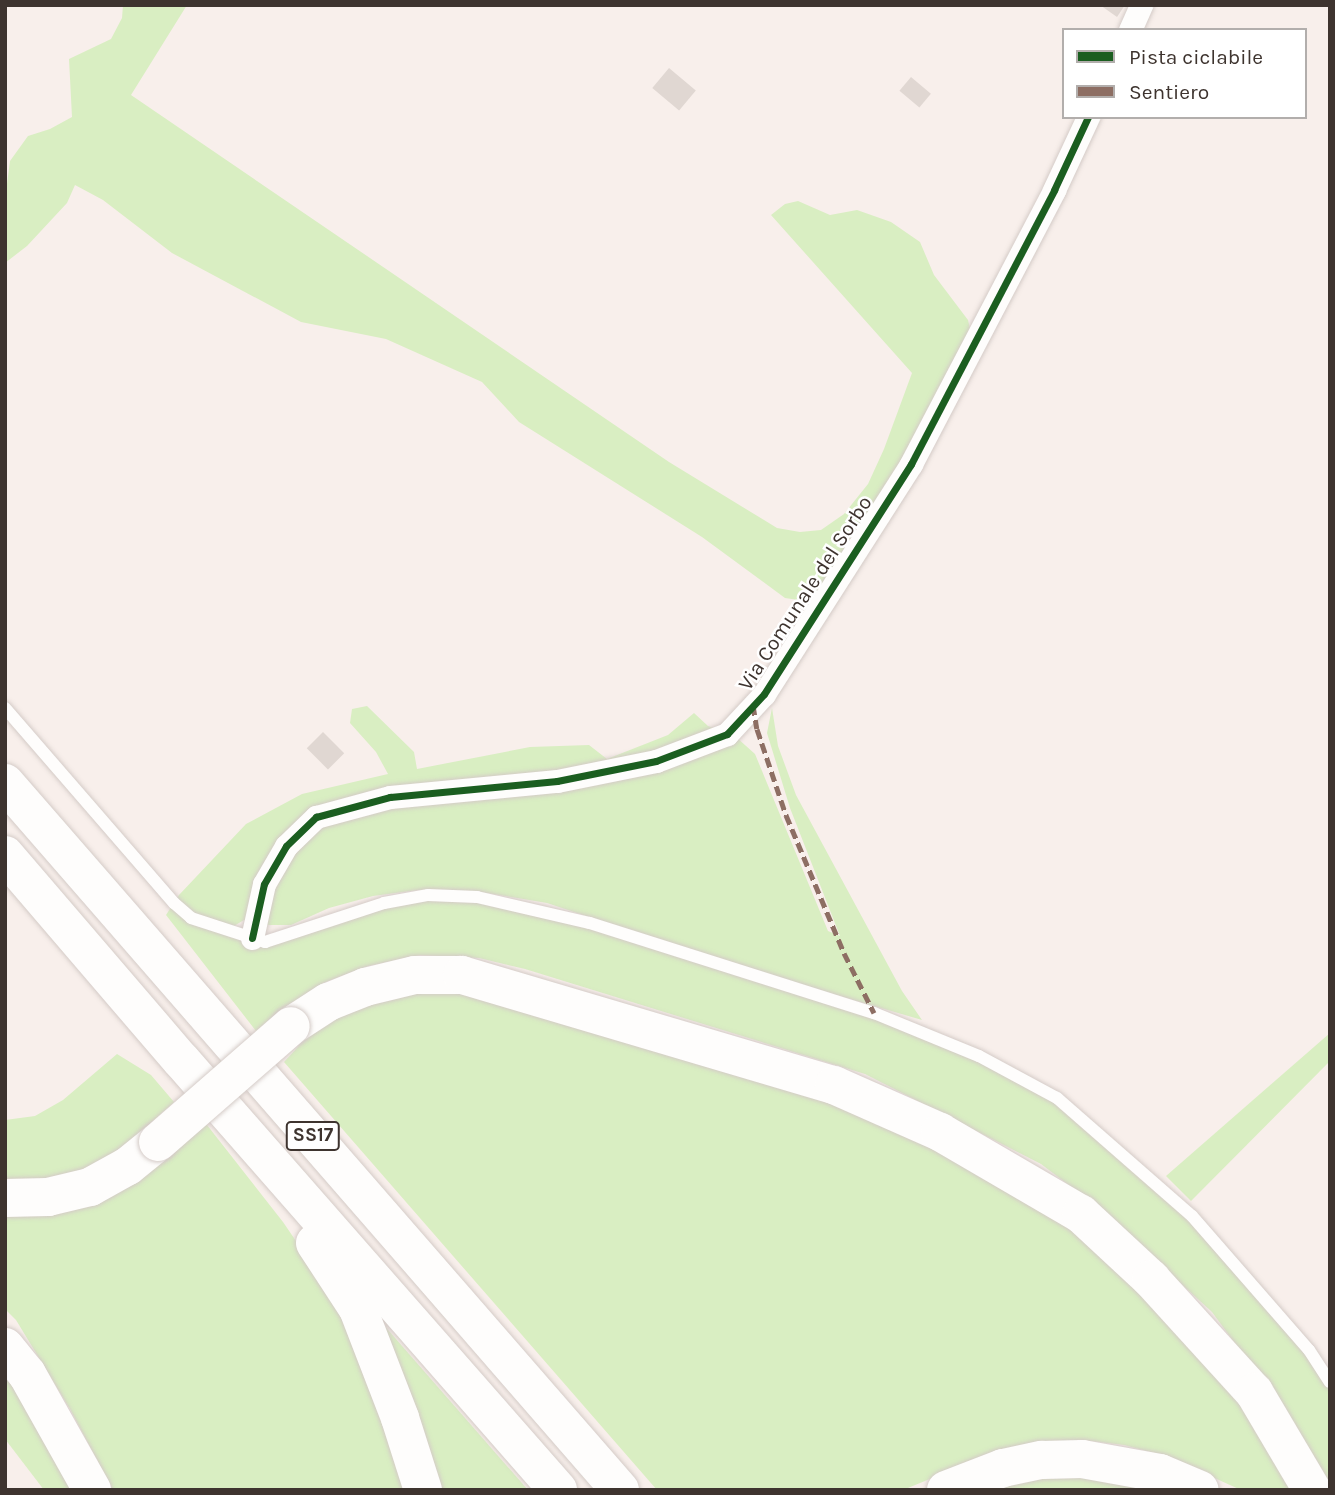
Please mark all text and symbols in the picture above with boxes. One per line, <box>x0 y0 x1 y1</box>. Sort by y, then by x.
legend <box>1062 28 1307 119</box>
text: Pista ciclabile <box>1129 45 1263 69</box>
text: Sentiero <box>1129 80 1209 104</box>
street label: Via Comunale del Sorbo <box>733 491 877 695</box>
road number: SS17 <box>285 1120 341 1152</box>

